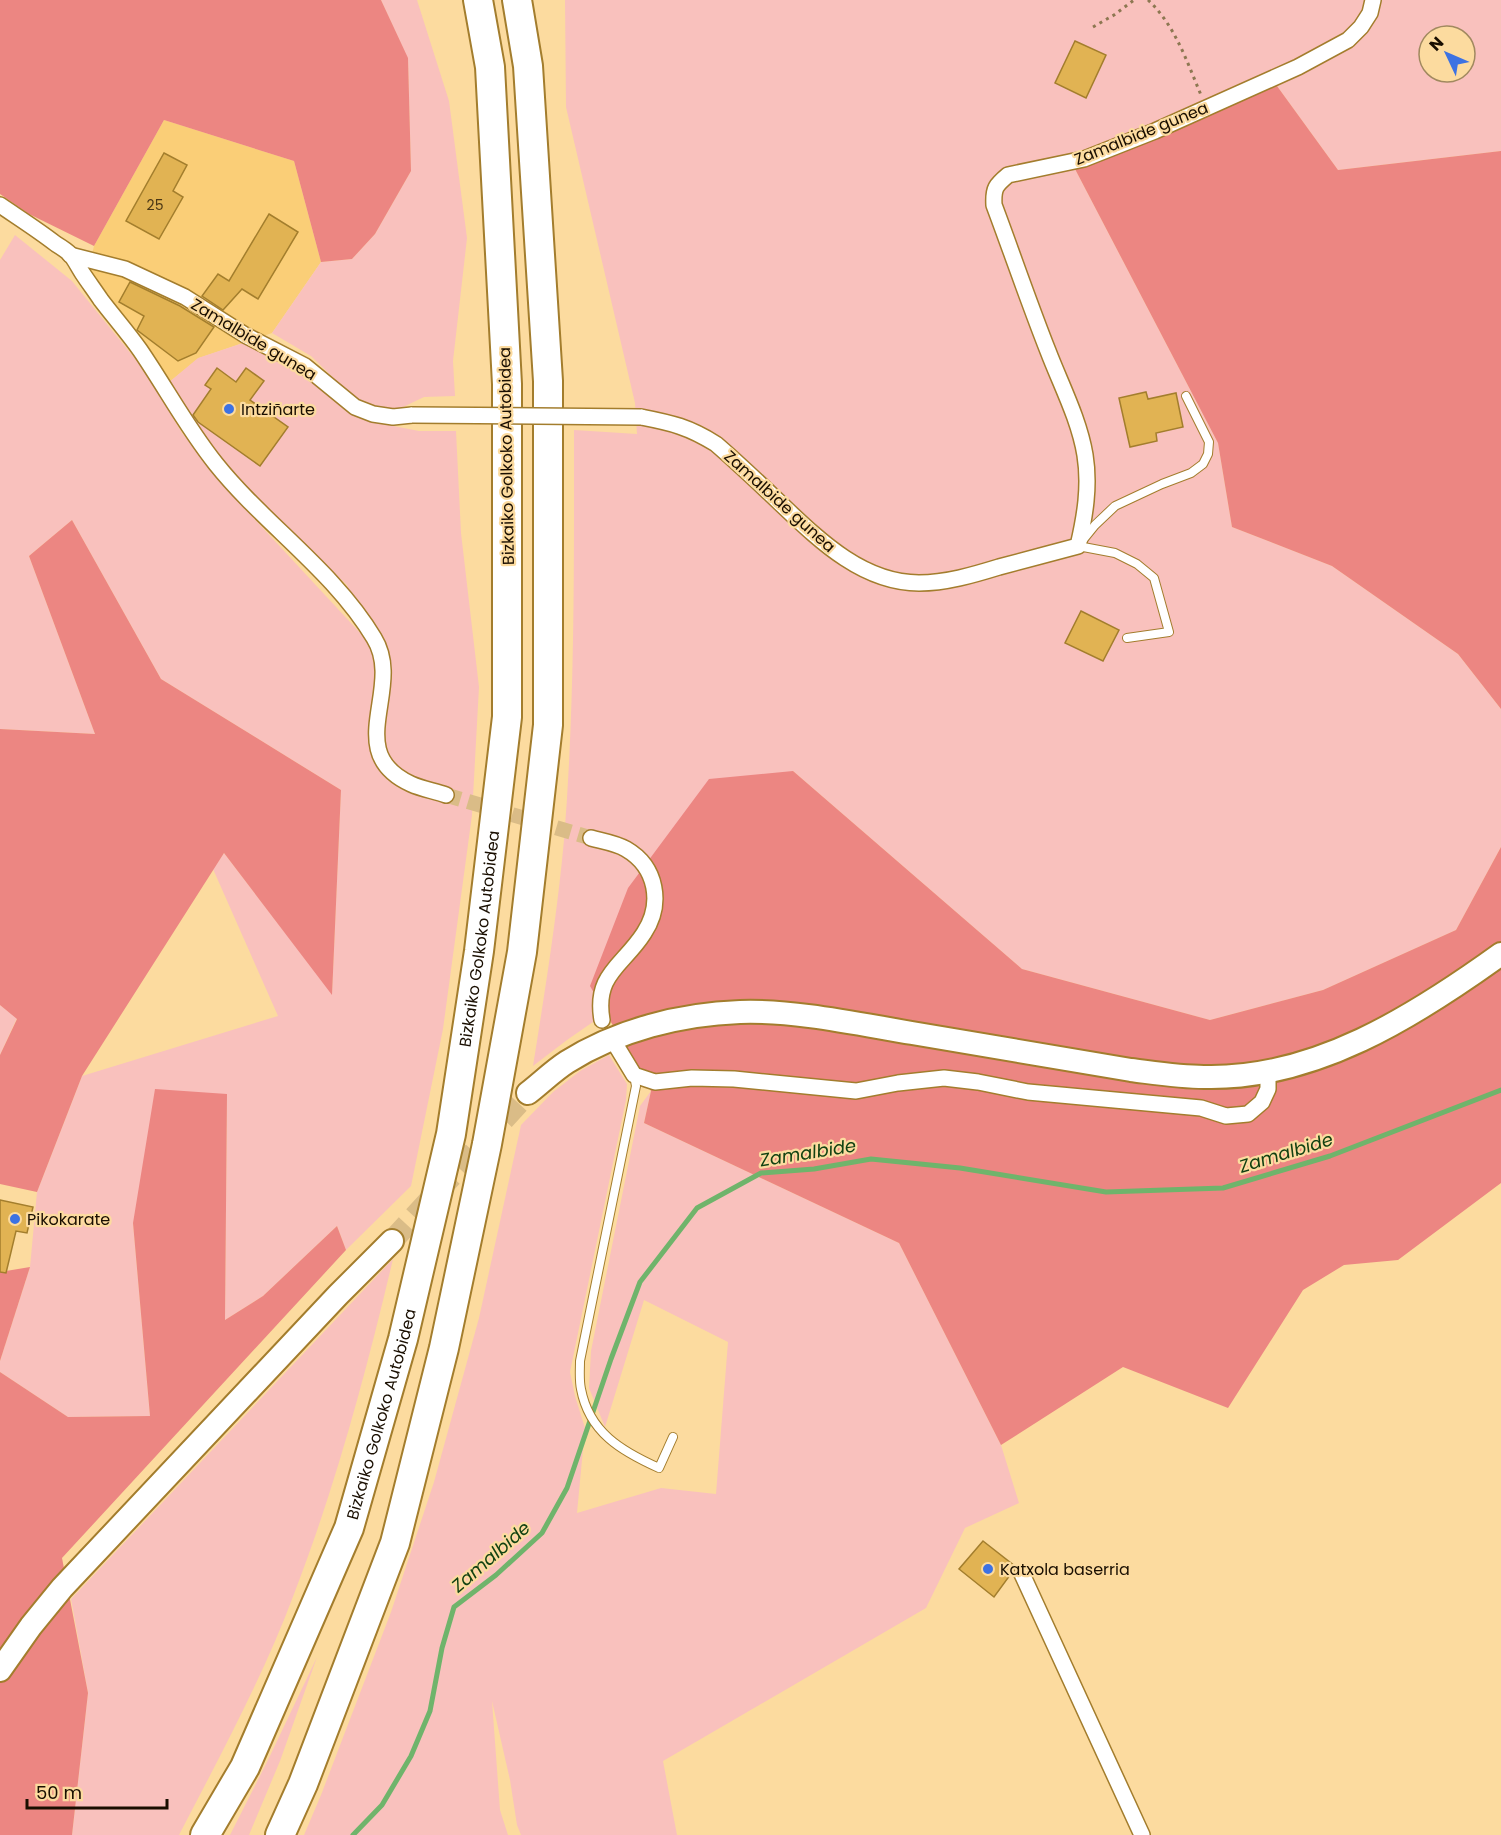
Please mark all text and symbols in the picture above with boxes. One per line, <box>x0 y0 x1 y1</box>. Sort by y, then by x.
north arrow <box>1417 24 1477 84</box>
text: N <box>1424 32 1449 56</box>
street label: Zamalbide gunea <box>1071 96 1212 171</box>
house number: 25 <box>147 195 163 215</box>
street label: Zamalbide gunea <box>187 293 321 386</box>
street label: Bizkaiko Golkoko Autobidea <box>493 347 520 565</box>
place label: Intziñarte <box>241 398 315 421</box>
marker: Intziñarte <box>222 402 236 416</box>
street label: Zamalbide gunea <box>719 445 840 558</box>
street label: Bizkaiko Golkoko Autobidea <box>453 829 505 1049</box>
water label: Zamalbide <box>1235 1126 1336 1179</box>
water label: Zamalbide <box>757 1133 858 1173</box>
place label: Pikokarate <box>27 1208 110 1231</box>
marker: Pikokarate <box>8 1212 22 1226</box>
street label: Bizkaiko Golkoko Autobidea <box>341 1306 422 1522</box>
water label: Zamalbide <box>445 1515 535 1599</box>
place label: Katxola baserria <box>1000 1558 1130 1581</box>
marker: Katxola baserria <box>981 1562 995 1576</box>
scale bar <box>27 1772 166 1810</box>
text: 50 m <box>36 1780 82 1805</box>

